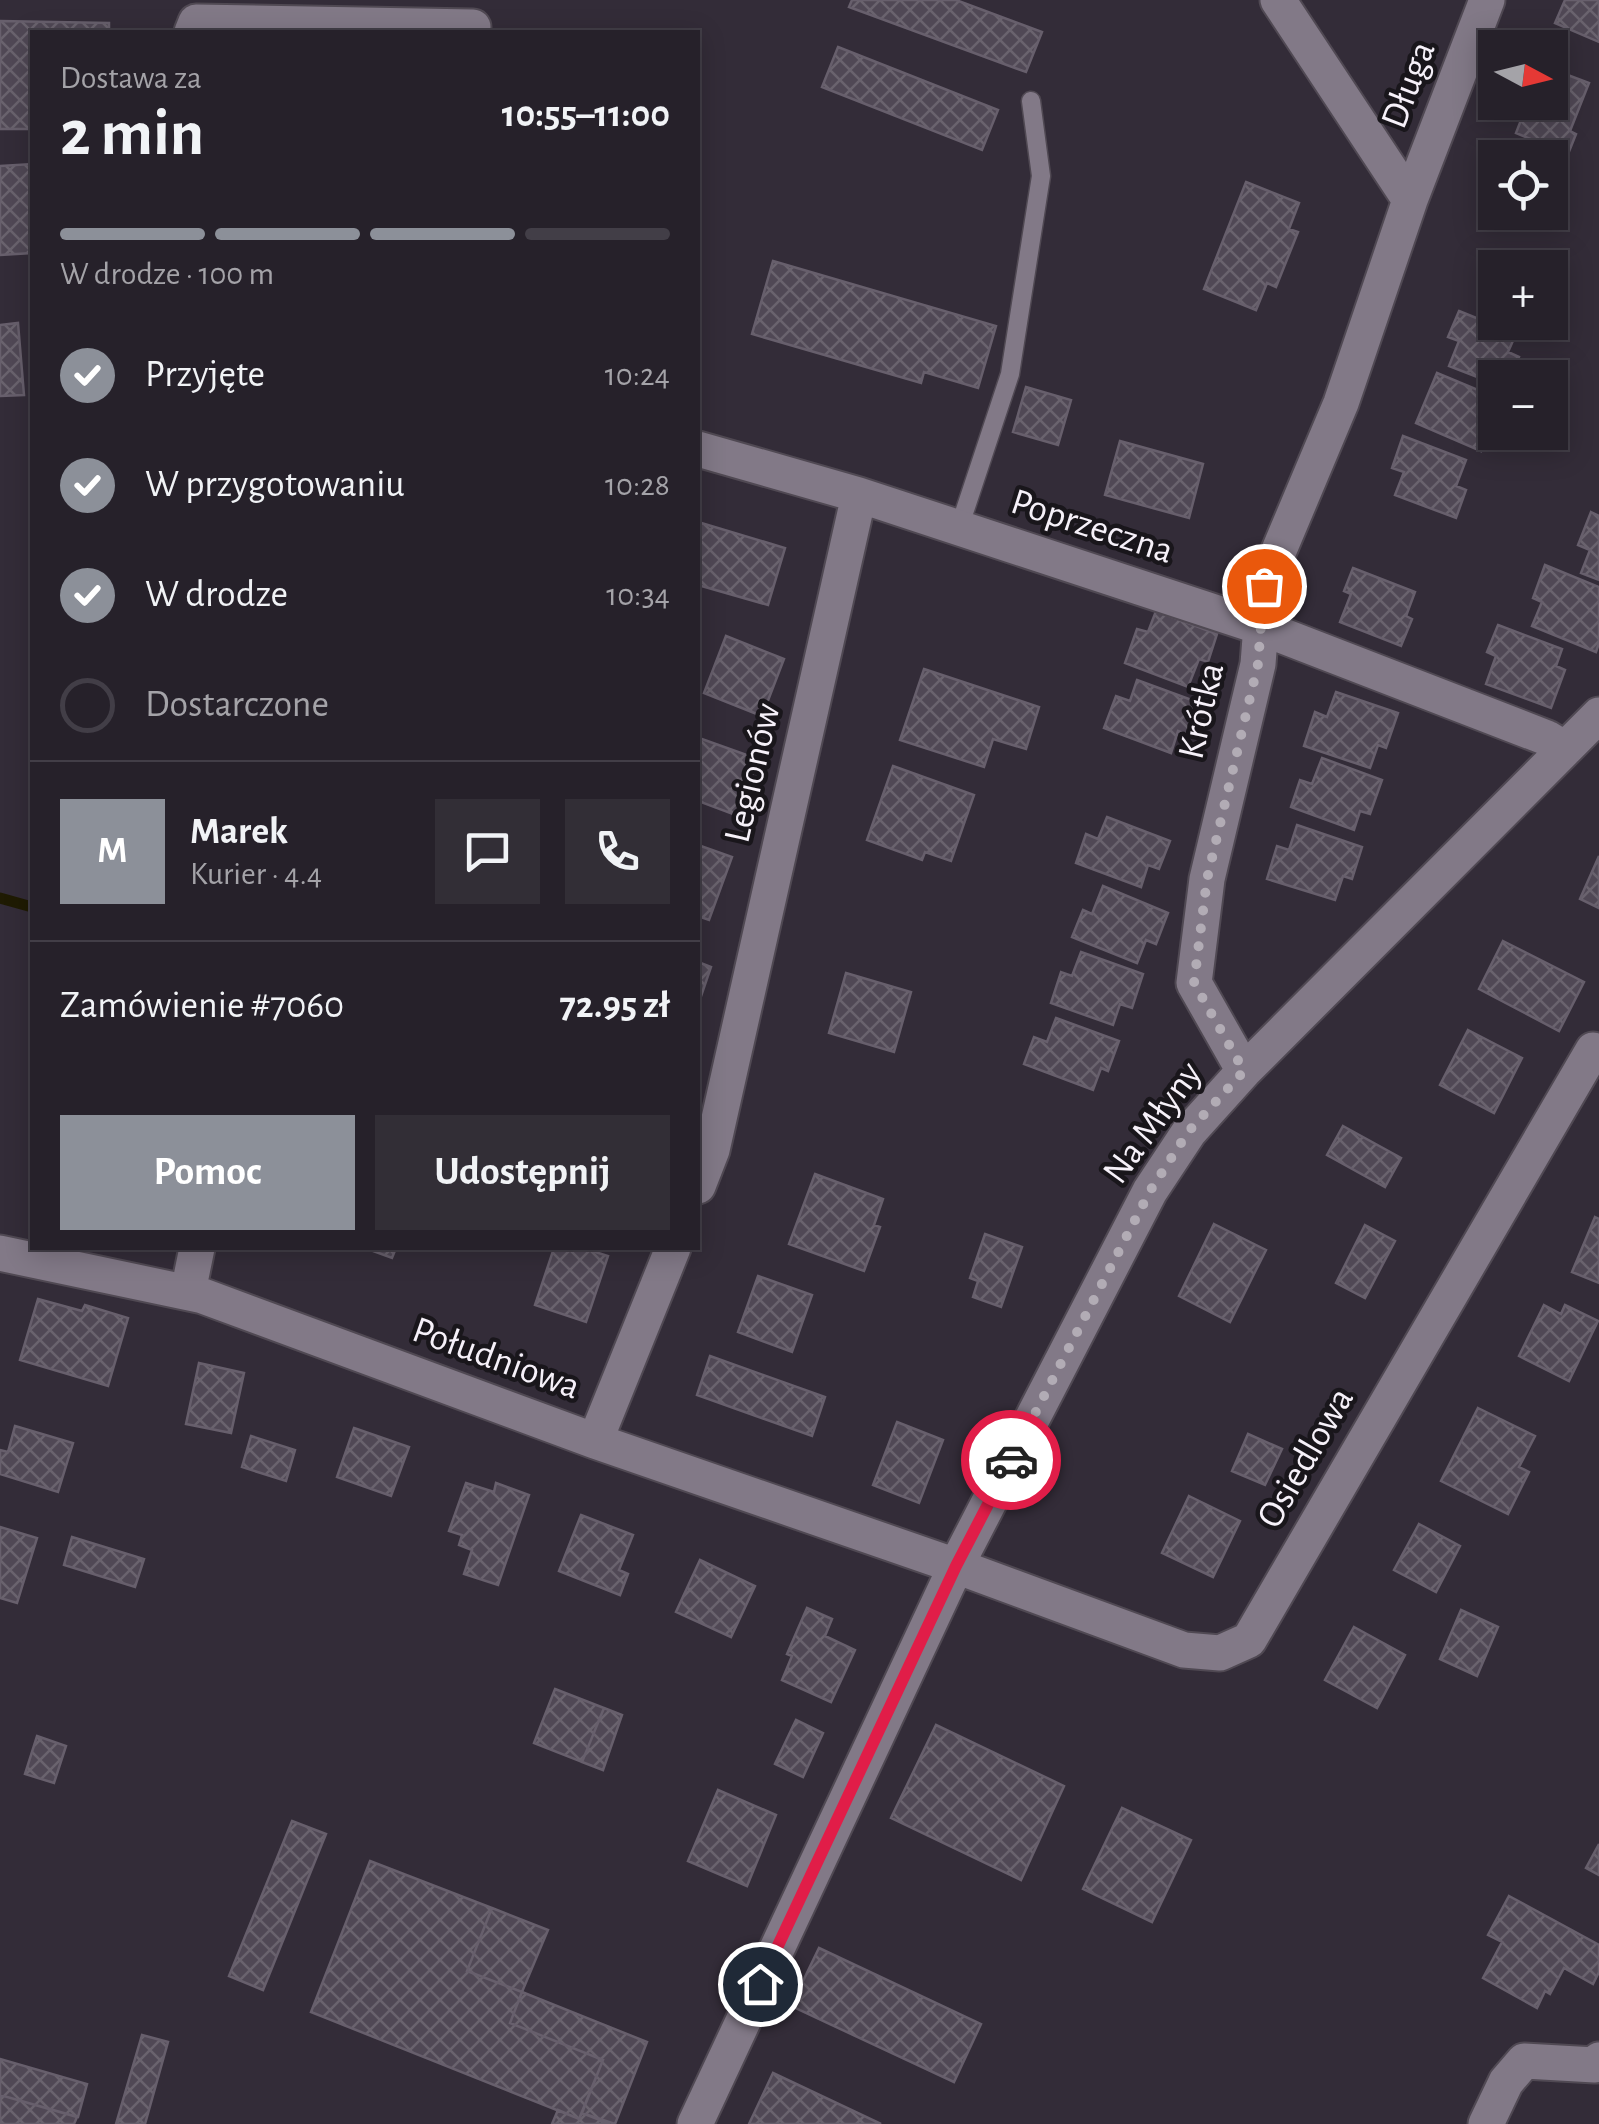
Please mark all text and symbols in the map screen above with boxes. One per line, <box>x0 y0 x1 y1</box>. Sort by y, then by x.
north arrow <box>1478 30 1568 120</box>
map controls <box>1478 30 1568 450</box>
street label: Długa <box>1375 36 1443 134</box>
text: Dostawa za <box>60 62 202 94</box>
text: 10:55–11:00 <box>502 96 670 134</box>
text: 2 min <box>60 102 204 167</box>
button: locate <box>1478 140 1568 230</box>
button: + <box>1478 250 1568 340</box>
text: W drodze · 100 m <box>60 258 274 290</box>
icon: check <box>60 348 115 403</box>
text: Przyjęte <box>145 356 265 394</box>
text: 10:24 <box>605 359 670 391</box>
button: − <box>1478 360 1568 450</box>
icon: check <box>60 458 115 513</box>
text: W przygotowaniu <box>145 466 405 504</box>
text: 10:28 <box>605 469 670 501</box>
street label: Poprzeczna <box>1006 483 1178 571</box>
pin <box>1222 544 1307 629</box>
icon: bag <box>1237 559 1292 614</box>
icon: check <box>60 568 115 623</box>
text: W drodze <box>145 576 288 614</box>
text: 10:34 <box>606 579 670 611</box>
street label: Krótka <box>1173 659 1231 763</box>
text: Dostarczone <box>145 686 329 724</box>
street label: Legionów <box>719 699 788 846</box>
button: chat <box>435 799 540 904</box>
button: phone <box>565 799 670 904</box>
text: Marek <box>190 813 288 851</box>
text: M <box>97 832 128 870</box>
text: Kurier · 4.4 <box>190 858 322 890</box>
text: Zamówienie #7060 <box>60 987 344 1025</box>
text: 72.95 zł <box>559 987 670 1025</box>
street label: Na Młyny <box>1096 1055 1210 1191</box>
button: Pomoc <box>60 1115 355 1230</box>
button: Udostępnij <box>375 1115 670 1230</box>
street label: Południowa <box>407 1311 585 1407</box>
street label: Osiedlowa <box>1251 1382 1361 1534</box>
courier <box>961 1410 1061 1510</box>
icon: car <box>984 1433 1039 1488</box>
pin <box>718 1942 803 2027</box>
icon: home <box>733 1957 788 2012</box>

